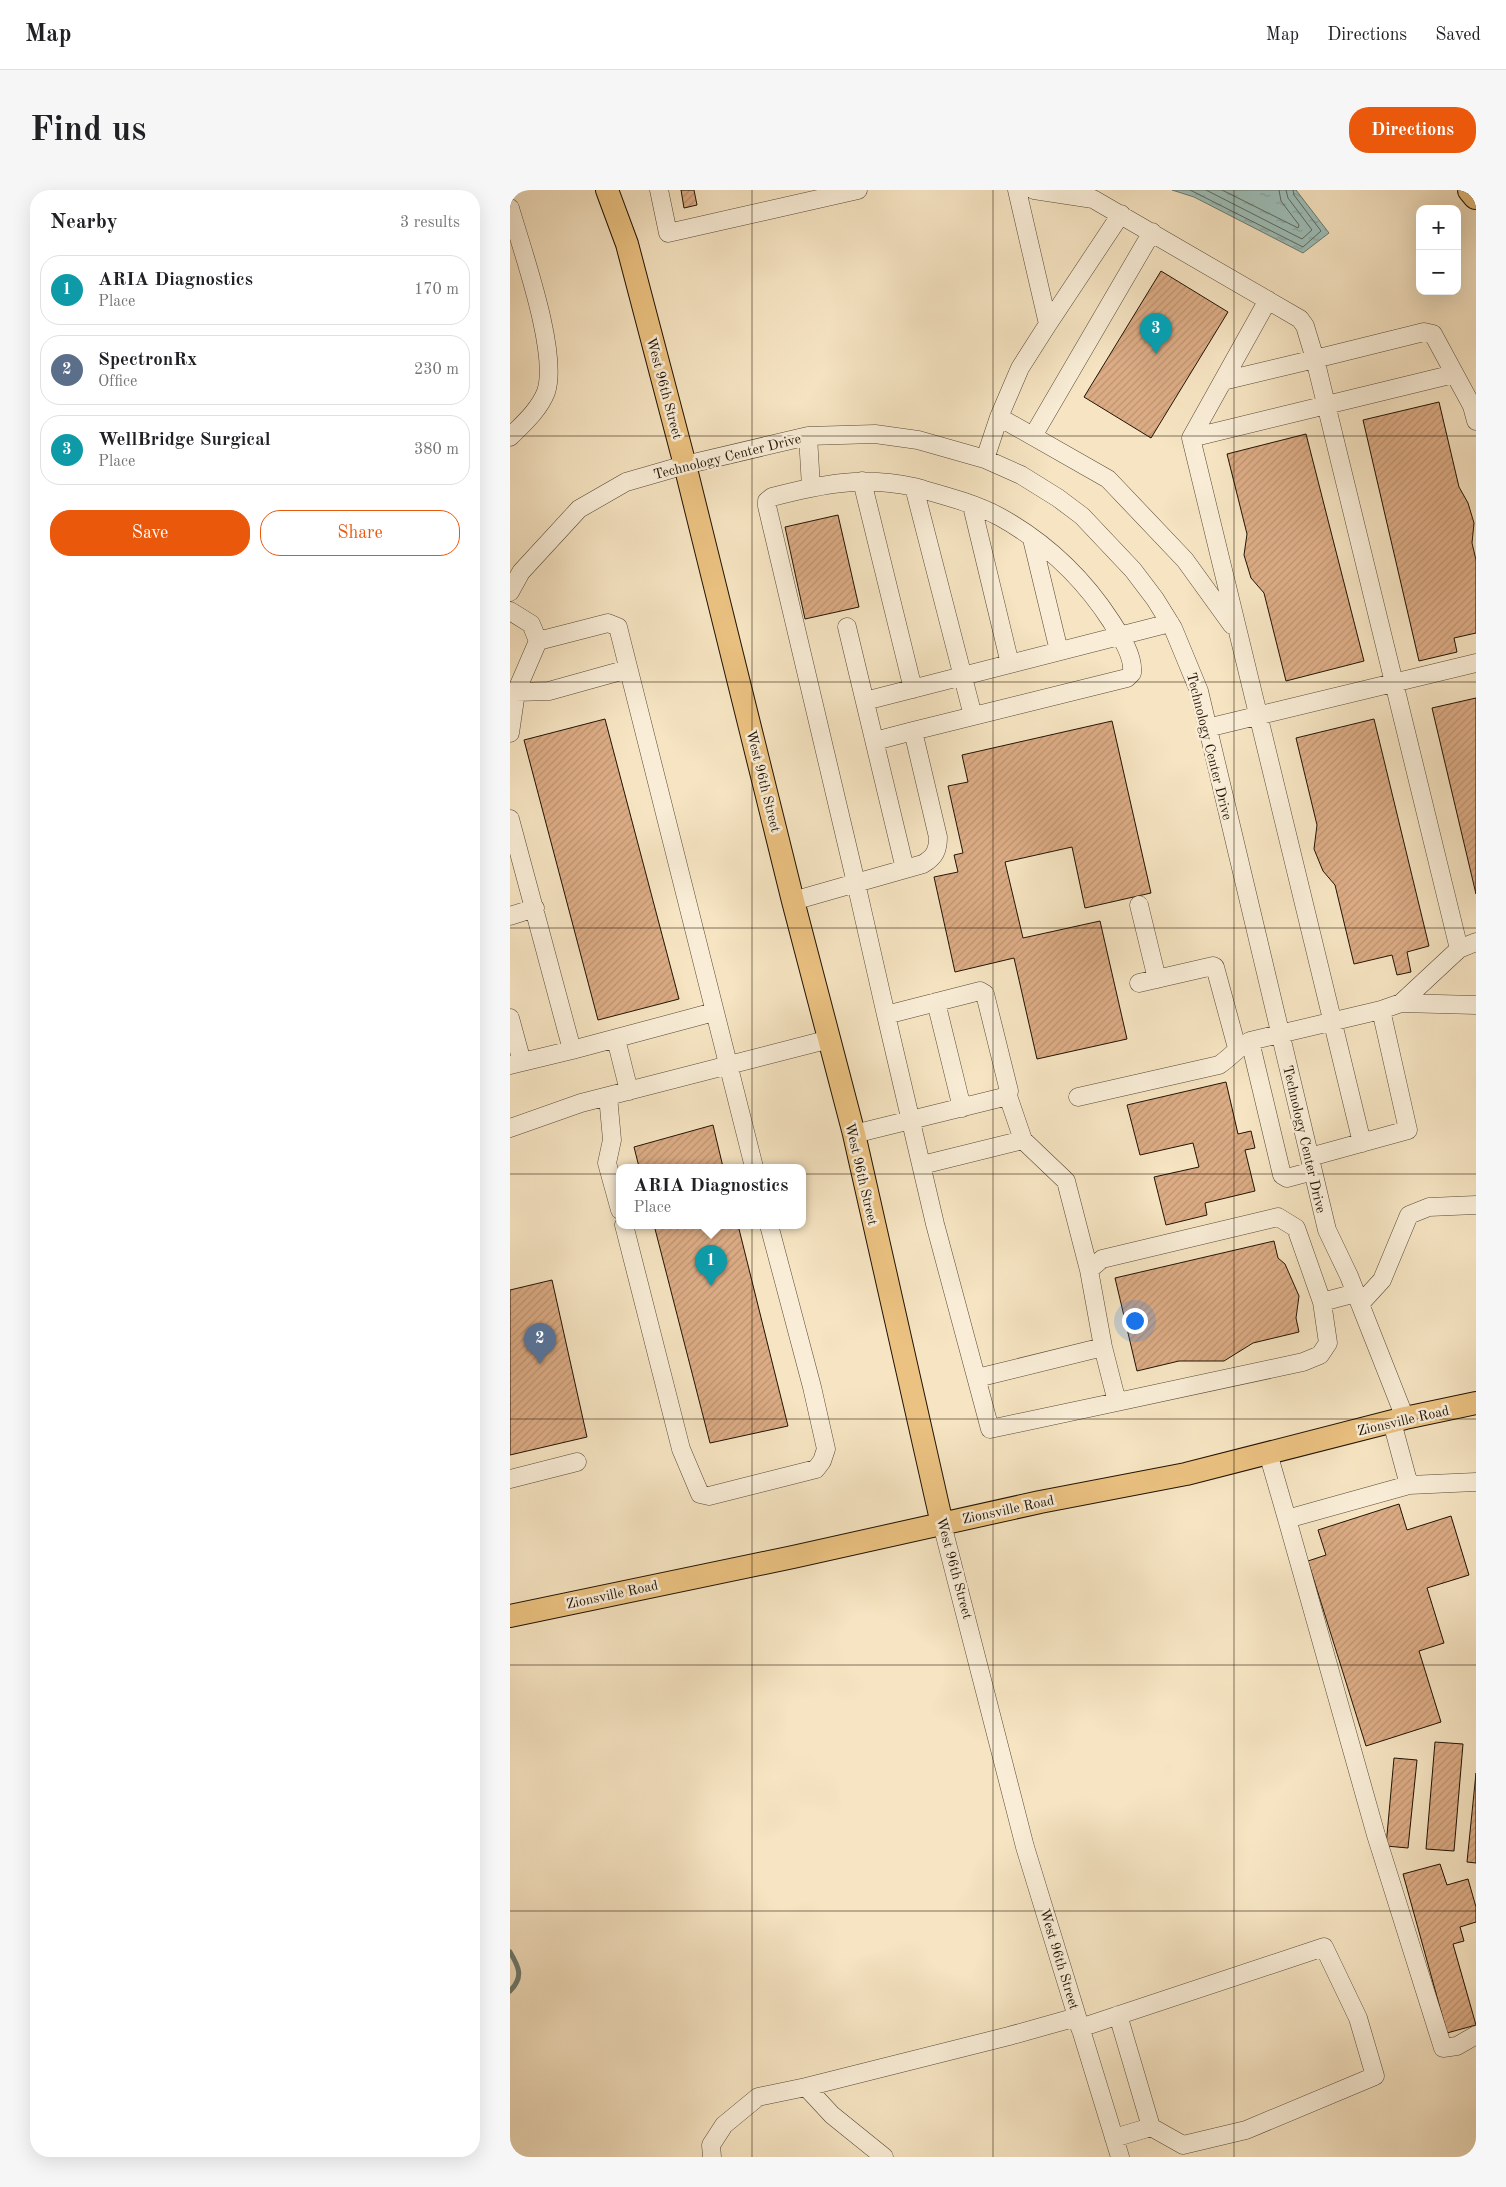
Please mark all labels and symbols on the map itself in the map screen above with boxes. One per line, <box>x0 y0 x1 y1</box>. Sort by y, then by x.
pin: 3 <box>1140 313 1172 354</box>
street label: West 96th Street <box>644 336 684 441</box>
street label: Technology Center Drive <box>652 432 802 482</box>
street label: Technology Center Drive <box>1184 671 1234 821</box>
street label: West 96th Street <box>744 729 783 834</box>
street label: Technology Center Drive <box>1280 1064 1328 1215</box>
street label: West 96th Street <box>842 1122 880 1227</box>
pin: 1 <box>695 1245 727 1286</box>
your location <box>1122 1308 1148 1334</box>
pin: 2 <box>524 1323 556 1364</box>
street label: Zionsville Road <box>1356 1404 1451 1438</box>
street label: Zionsville Road <box>961 1493 1056 1527</box>
street label: West 96th Street <box>934 1516 974 1621</box>
street label: Zionsville Road <box>565 1578 660 1612</box>
street label: West 96th Street <box>1037 1907 1081 2011</box>

